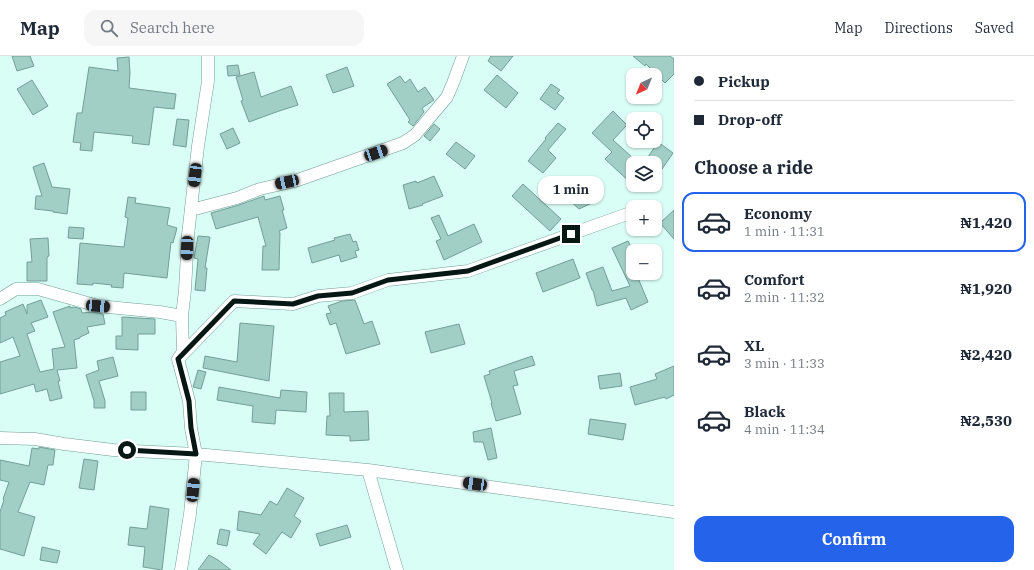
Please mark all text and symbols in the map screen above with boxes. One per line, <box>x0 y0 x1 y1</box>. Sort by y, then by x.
search box <box>84 10 364 46</box>
text: Map <box>20 16 60 40</box>
icon: search <box>98 17 120 39</box>
text: Search here <box>130 18 214 37</box>
text: Map <box>834 19 863 37</box>
text: Directions <box>885 19 953 37</box>
text: Saved <box>975 19 1014 37</box>
north arrow <box>626 68 662 104</box>
map controls <box>626 68 662 280</box>
text: Pickup <box>718 72 770 91</box>
text: Drop-off <box>718 110 782 129</box>
button: locate <box>626 112 662 148</box>
car <box>363 143 389 163</box>
button: layers <box>626 156 662 192</box>
text: Choose a ride <box>694 156 813 179</box>
car <box>188 162 202 188</box>
car <box>274 174 300 190</box>
callout: 1 min <box>538 176 604 204</box>
text: 1 min <box>553 181 589 198</box>
button: + <box>626 200 662 236</box>
icon: car <box>696 204 732 240</box>
text: Economy <box>744 204 812 223</box>
text: ₦1,420 <box>960 213 1012 232</box>
text: 1 min · 11:31 <box>744 223 825 240</box>
route end <box>562 225 580 243</box>
car <box>181 236 193 260</box>
button: − <box>626 244 662 280</box>
icon: car <box>696 270 732 306</box>
text: Comfort <box>744 270 804 289</box>
text: ₦1,920 <box>960 279 1012 298</box>
text: 2 min · 11:32 <box>744 289 825 306</box>
car <box>86 299 110 313</box>
icon: car <box>696 336 732 372</box>
text: XL <box>744 336 764 355</box>
text: ₦2,420 <box>960 345 1012 364</box>
text: 3 min · 11:33 <box>744 355 825 372</box>
icon: car <box>696 402 732 438</box>
text: Black <box>744 402 785 421</box>
text: ₦2,530 <box>960 411 1012 430</box>
text: 4 min · 11:34 <box>744 421 825 438</box>
route start <box>118 441 136 459</box>
car <box>462 476 488 492</box>
car <box>186 477 200 503</box>
button: Confirm <box>694 516 1014 562</box>

